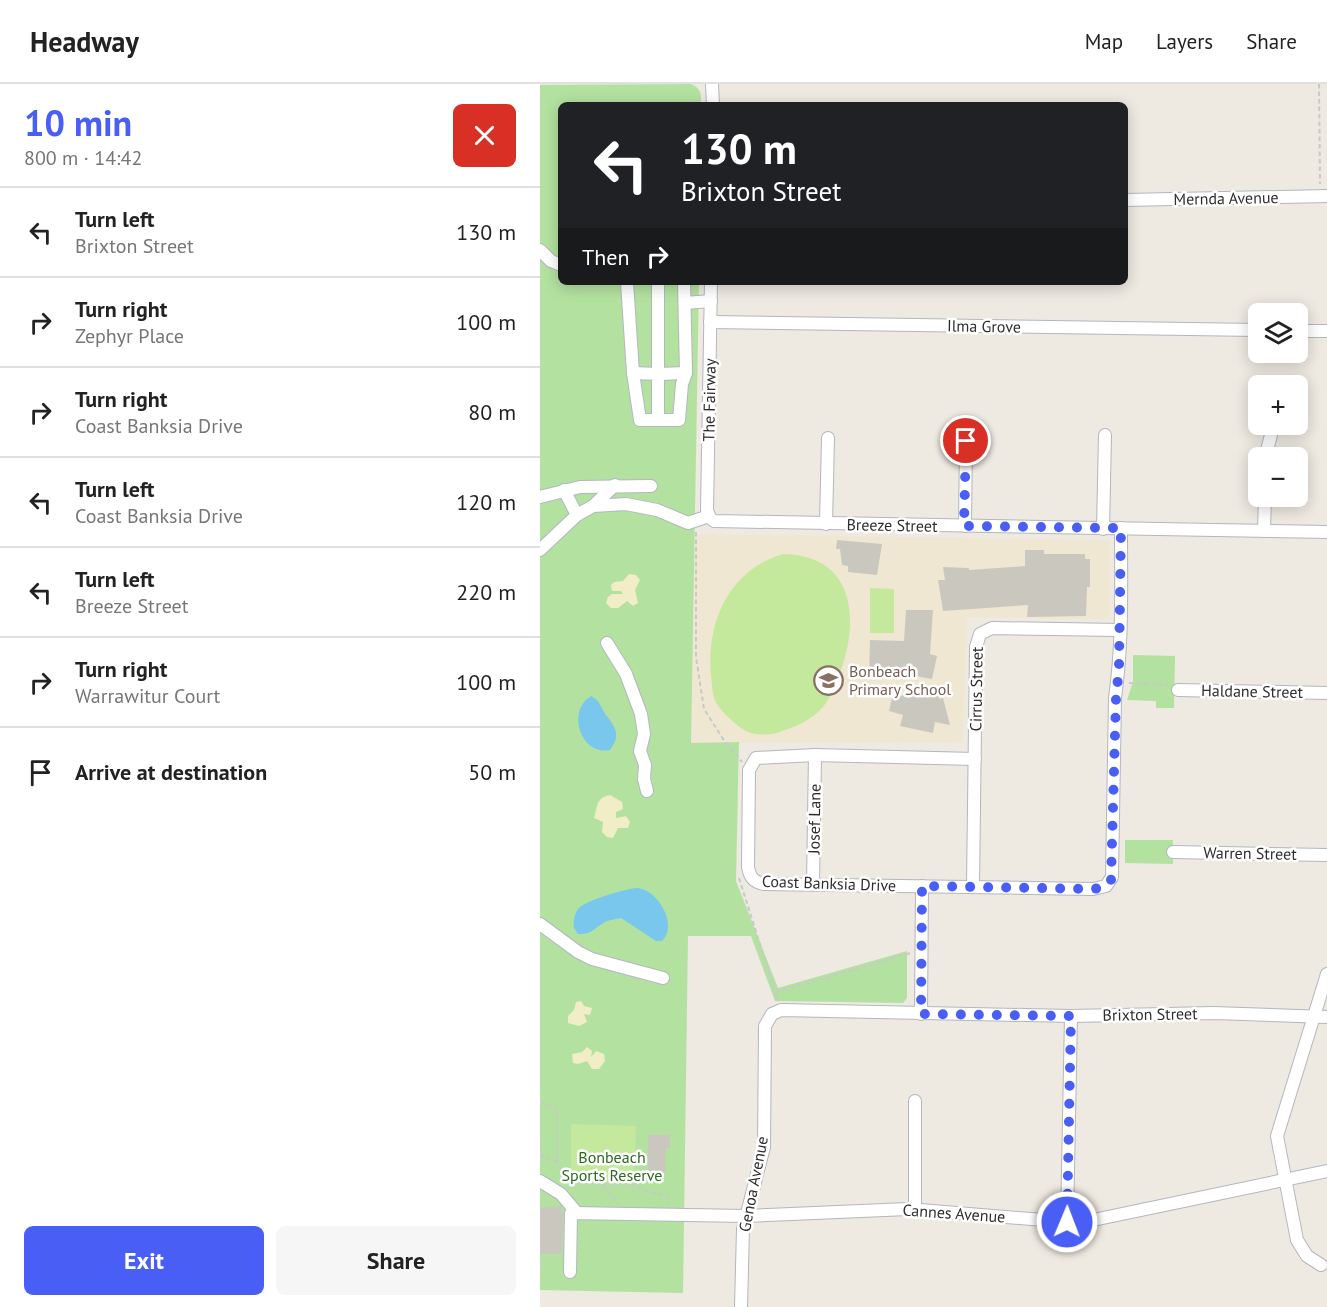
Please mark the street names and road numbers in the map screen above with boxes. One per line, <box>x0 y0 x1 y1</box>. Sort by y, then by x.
street label: Mernda Avenue <box>1173 187 1279 209</box>
street label: Ilma Grove <box>947 315 1021 337</box>
street label: The Fairway <box>698 358 720 442</box>
street label: Breeze Street <box>846 514 938 536</box>
street label: Cirrus Street <box>965 646 987 732</box>
street label: Haldane Street <box>1201 680 1304 702</box>
street label: Josef Lane <box>803 784 825 855</box>
street label: Warren Street <box>1203 842 1297 864</box>
street label: Coast Banksia Drive <box>762 871 896 895</box>
street label: Brixton Street <box>1102 1003 1198 1025</box>
street label: Genoa Avenue <box>734 1135 772 1233</box>
street label: Cannes Avenue <box>902 1199 1006 1227</box>

